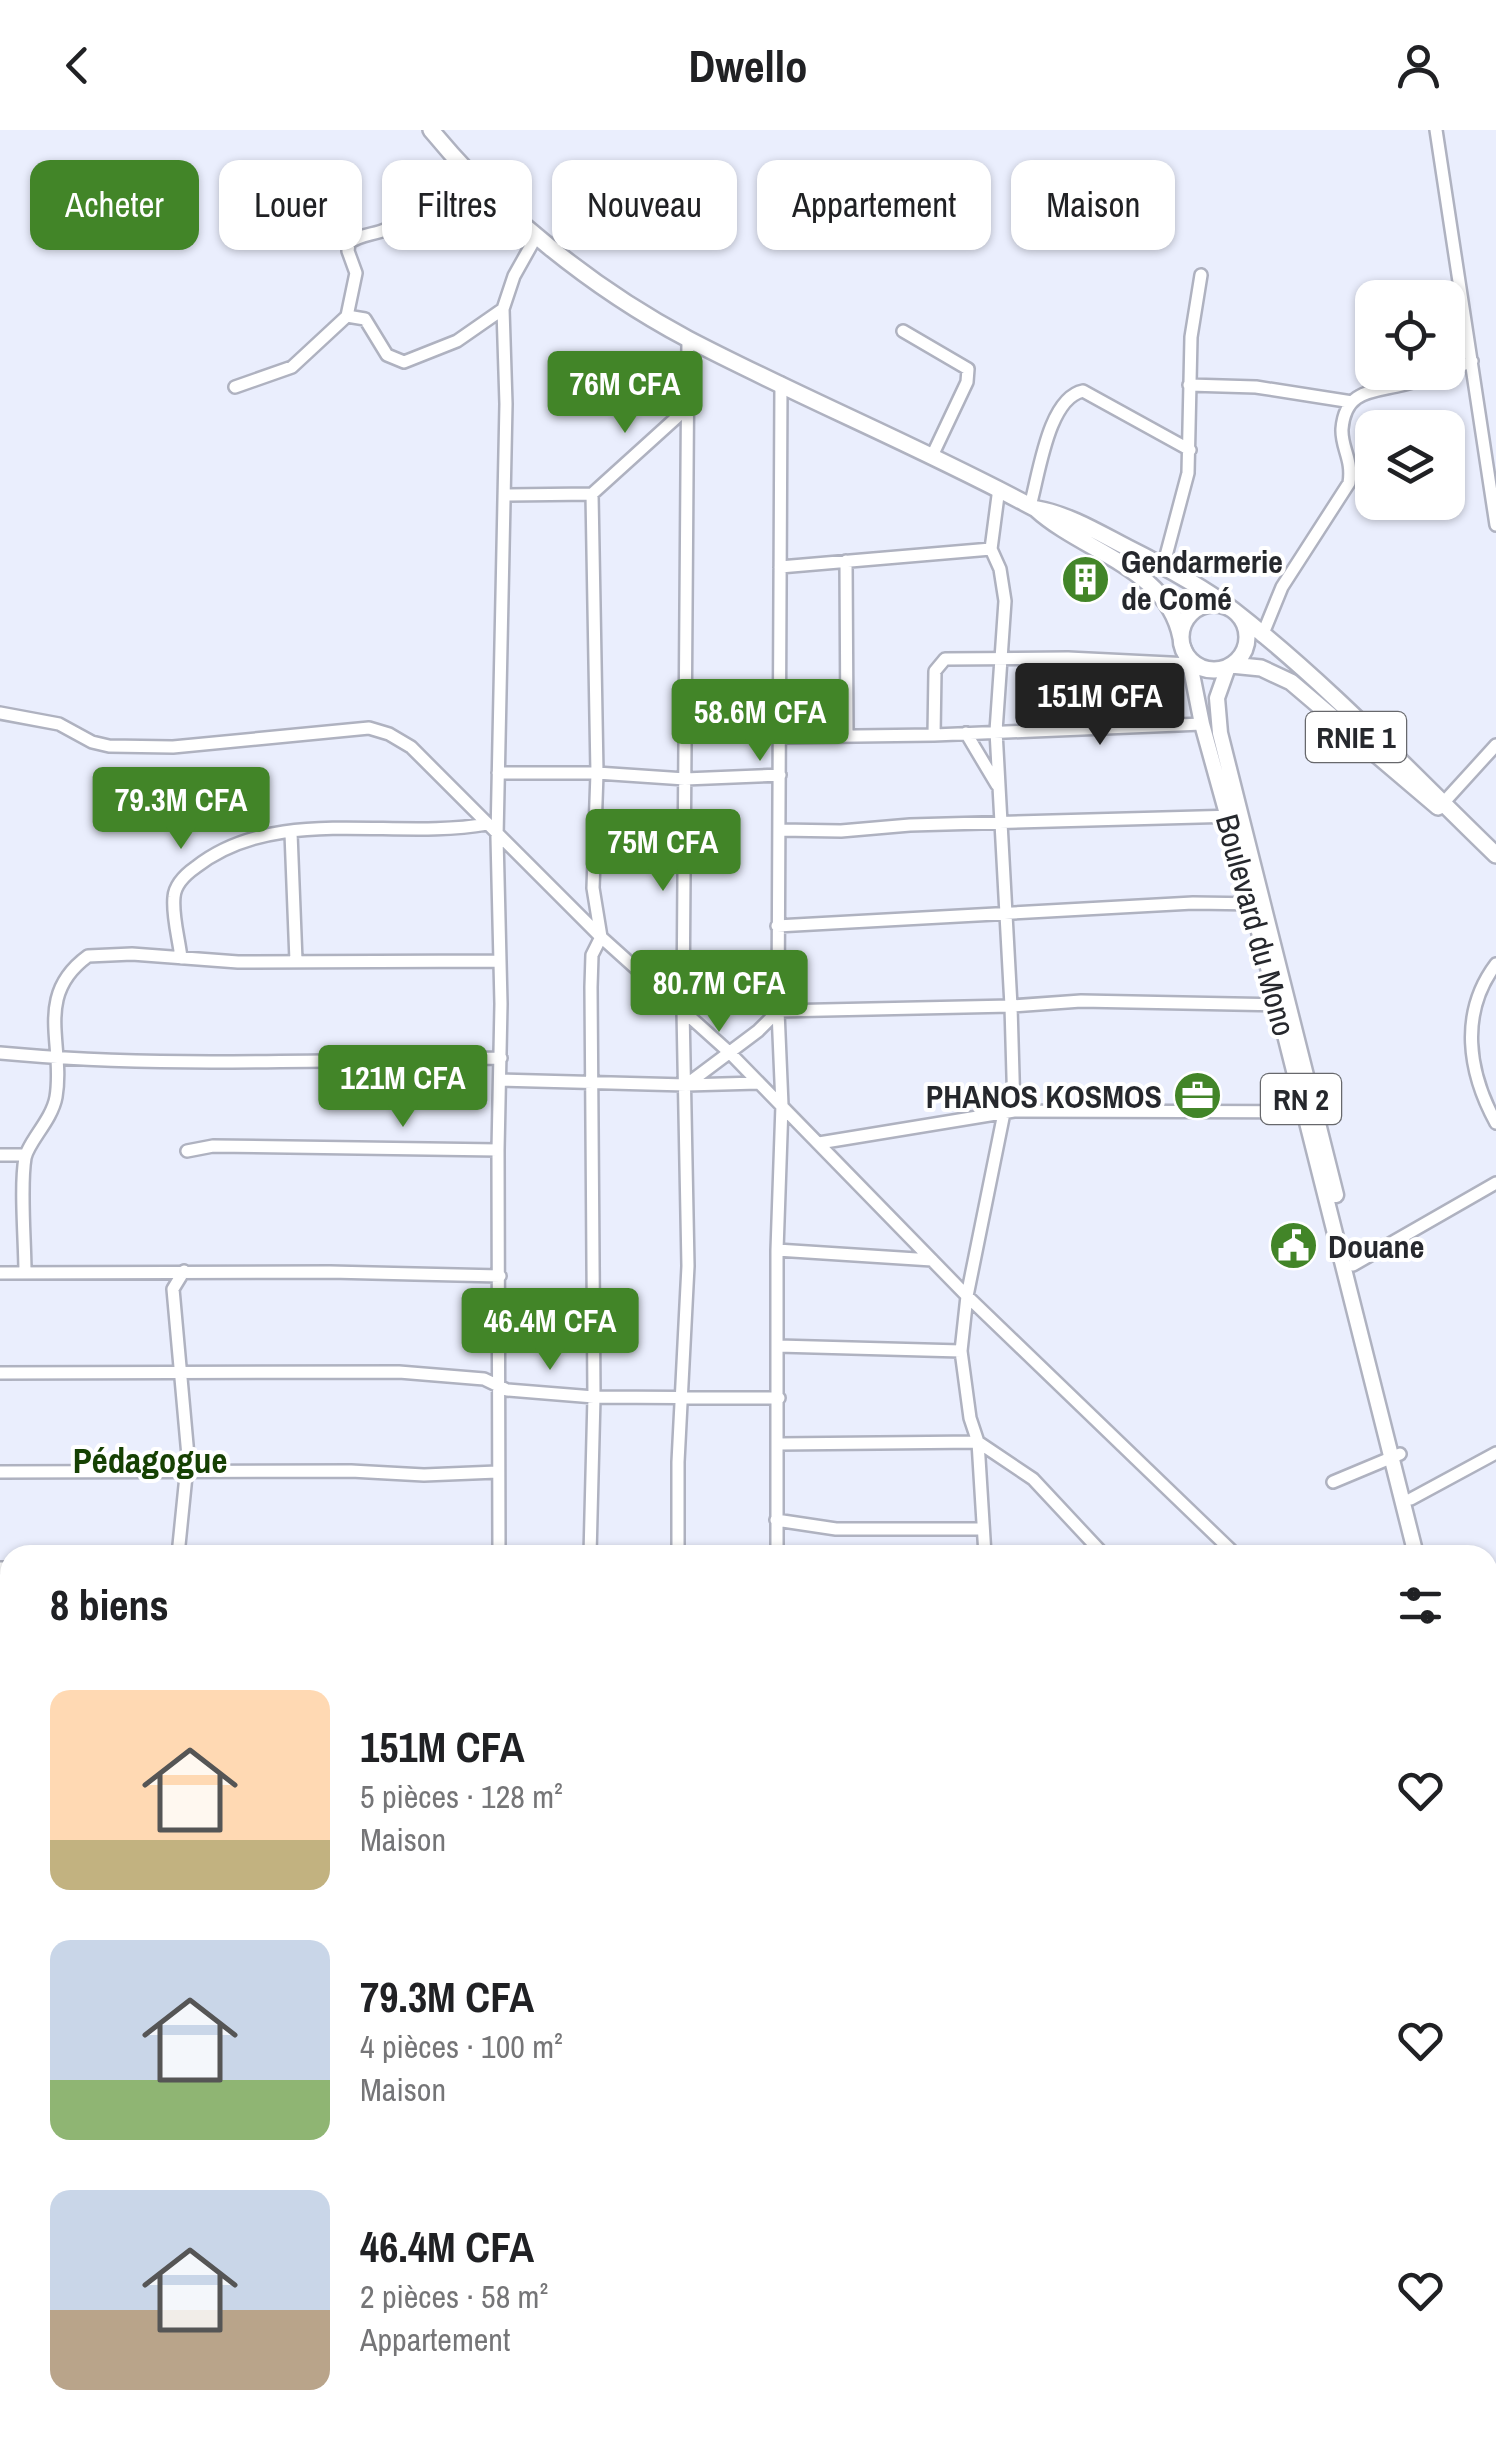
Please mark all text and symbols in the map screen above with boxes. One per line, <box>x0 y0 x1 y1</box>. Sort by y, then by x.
text: Dwello <box>689 35 807 96</box>
icon: back <box>50 38 105 93</box>
icon: person <box>1391 38 1446 93</box>
chip: Acheter <box>30 160 199 250</box>
chip: Louer <box>219 160 362 250</box>
chip: Filtres <box>382 160 532 250</box>
chip: Nouveau <box>552 160 737 250</box>
chip: Appartement <box>757 160 991 250</box>
chip: Maison <box>1011 160 1175 250</box>
map controls <box>1355 280 1465 520</box>
button: locate <box>1355 280 1465 390</box>
pin: 76M CFA <box>533 351 717 436</box>
text: 76M CFA <box>570 362 680 405</box>
button: layers <box>1355 410 1465 520</box>
place label: Gendarmerie de Comé <box>1121 540 1283 620</box>
building icon: Gendarmerie de Comé <box>1060 553 1112 605</box>
pin: 151M CFA <box>997 663 1203 748</box>
text: 151M CFA <box>1037 674 1163 717</box>
pin: 58.6M CFA <box>646 679 874 764</box>
text: 58.6M CFA <box>694 690 826 733</box>
road number: RNIE 1 <box>1306 712 1406 762</box>
pin: 79.3M CFA <box>67 767 295 852</box>
text: 79.3M CFA <box>115 778 247 821</box>
pin: 75M CFA <box>571 809 755 894</box>
street label: Boulevard du Mono <box>1206 810 1306 1040</box>
text: 75M CFA <box>608 820 718 863</box>
pin: 80.7M CFA <box>605 950 833 1035</box>
text: 80.7M CFA <box>653 961 785 1004</box>
pin: 121M CFA <box>300 1045 506 1130</box>
text: 121M CFA <box>340 1056 466 1099</box>
office icon: PHANOS KOSMOS <box>1171 1070 1223 1122</box>
road number: RN 2 <box>1261 1074 1341 1124</box>
place label: PHANOS KOSMOS <box>926 1075 1162 1118</box>
public building icon: Douane <box>1267 1220 1319 1272</box>
place label: Douane <box>1328 1225 1424 1268</box>
pin: 46.4M CFA <box>436 1288 664 1373</box>
text: 46.4M CFA <box>484 1299 616 1342</box>
district label: Pédagogue <box>73 1437 227 1484</box>
text: 8 biens <box>50 1577 169 1633</box>
icon: filters <box>1393 1578 1448 1633</box>
text: 151M CFA <box>360 1719 525 1775</box>
icon: home <box>130 1730 250 1850</box>
icon: heart <box>1393 1763 1448 1818</box>
text: 5 pièces · 128 m² <box>360 1775 563 1818</box>
text: Maison <box>360 1818 446 1861</box>
text: 79.3M CFA <box>360 1969 534 2025</box>
icon: home <box>130 1980 250 2100</box>
icon: heart <box>1393 2013 1448 2068</box>
text: 4 pièces · 100 m² <box>360 2025 563 2068</box>
text: Maison <box>360 2068 446 2111</box>
text: 46.4M CFA <box>360 2219 534 2275</box>
icon: home <box>130 2230 250 2350</box>
icon: heart <box>1393 2263 1448 2318</box>
text: 2 pièces · 58 m² <box>360 2275 548 2318</box>
text: Appartement <box>360 2318 510 2361</box>

